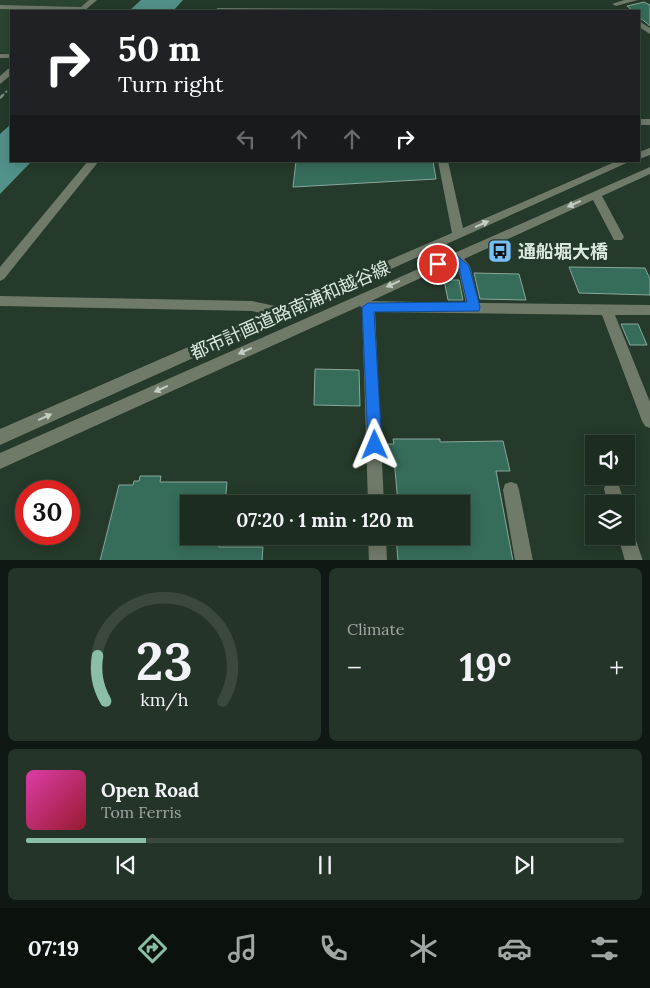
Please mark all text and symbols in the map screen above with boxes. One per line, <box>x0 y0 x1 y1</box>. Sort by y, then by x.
text: 50 m <box>118 26 201 71</box>
icon: right <box>35 30 100 95</box>
text: Turn right <box>118 70 223 98</box>
icon: left <box>232 125 260 153</box>
icon: ahead <box>285 125 313 153</box>
icon: ahead <box>338 125 366 153</box>
icon: right <box>391 125 419 153</box>
one-way arrow <box>567 201 581 209</box>
one-way arrow <box>475 219 489 227</box>
bus stop icon: 通船堀大橋 <box>487 238 513 264</box>
place label: 通船堀大橋 <box>518 240 608 263</box>
pin <box>417 243 459 285</box>
icon: arrive <box>424 250 452 278</box>
street label: 都市計画道路南浦和越谷線 <box>187 256 393 364</box>
one-way arrow <box>386 280 400 288</box>
one-way arrow <box>238 347 252 355</box>
one-way arrow <box>154 385 168 393</box>
one-way arrow <box>38 413 52 421</box>
position arrow <box>348 418 400 470</box>
map controls <box>585 435 635 545</box>
button: sound <box>585 435 635 485</box>
speed limit sign: 30 <box>15 480 80 545</box>
button: layers <box>585 495 635 545</box>
text: 07:20 · 1 min · 120 m <box>236 508 414 532</box>
text: Climate <box>347 619 404 639</box>
text: 23 <box>136 628 193 694</box>
text: 19° <box>460 643 511 691</box>
text: − <box>347 650 362 686</box>
text: + <box>609 650 624 686</box>
text: km/h <box>140 688 189 711</box>
text: Open Road <box>101 778 199 802</box>
text: Tom Ferris <box>101 802 181 822</box>
icon: previous <box>112 851 140 879</box>
icon: pause <box>311 851 339 879</box>
icon: next <box>510 851 538 879</box>
icon: directions <box>135 931 170 966</box>
icon: music <box>225 931 260 966</box>
icon: phone <box>316 931 351 966</box>
icon: climate <box>406 931 441 966</box>
icon: car <box>497 931 532 966</box>
icon: filters <box>587 931 622 966</box>
text: 07:19 <box>28 934 79 962</box>

